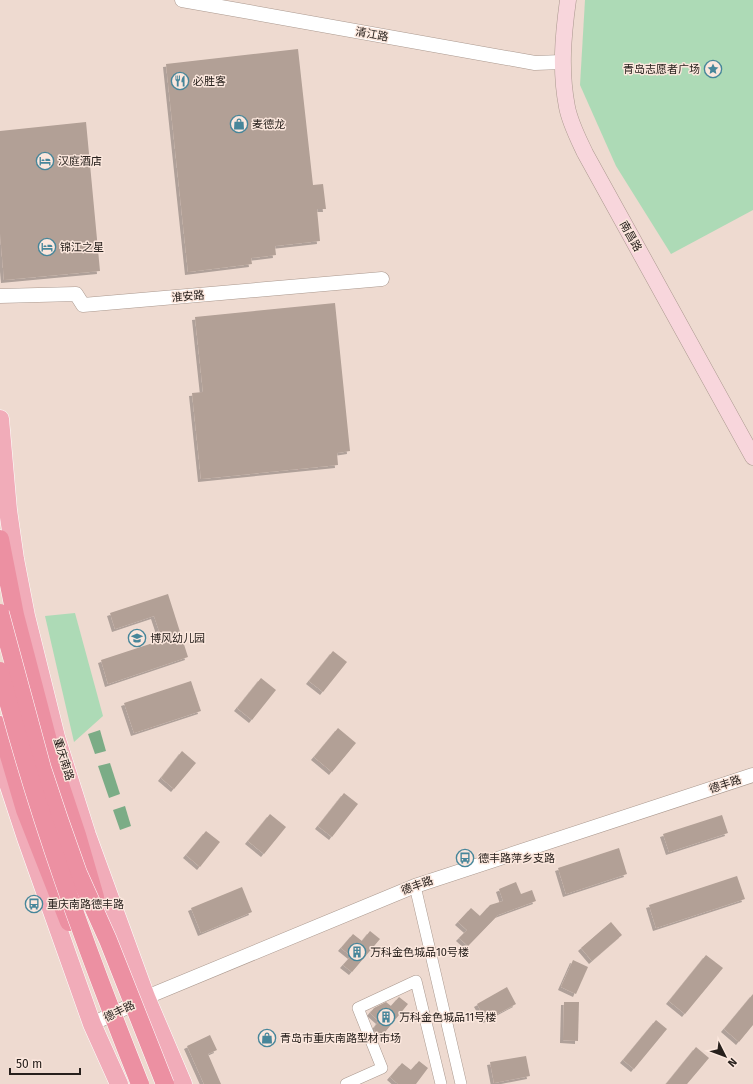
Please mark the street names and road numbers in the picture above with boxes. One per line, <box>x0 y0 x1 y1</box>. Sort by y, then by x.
street label: 清江路 <box>355 25 389 44</box>
street label: 南昌路 <box>617 219 644 254</box>
street label: 淮安路 <box>171 289 205 304</box>
street label: 重庆南路 <box>51 736 76 782</box>
street label: 德丰路 <box>707 773 743 796</box>
street label: 德丰路 <box>399 874 435 897</box>
street label: 德丰路 <box>102 998 137 1025</box>

